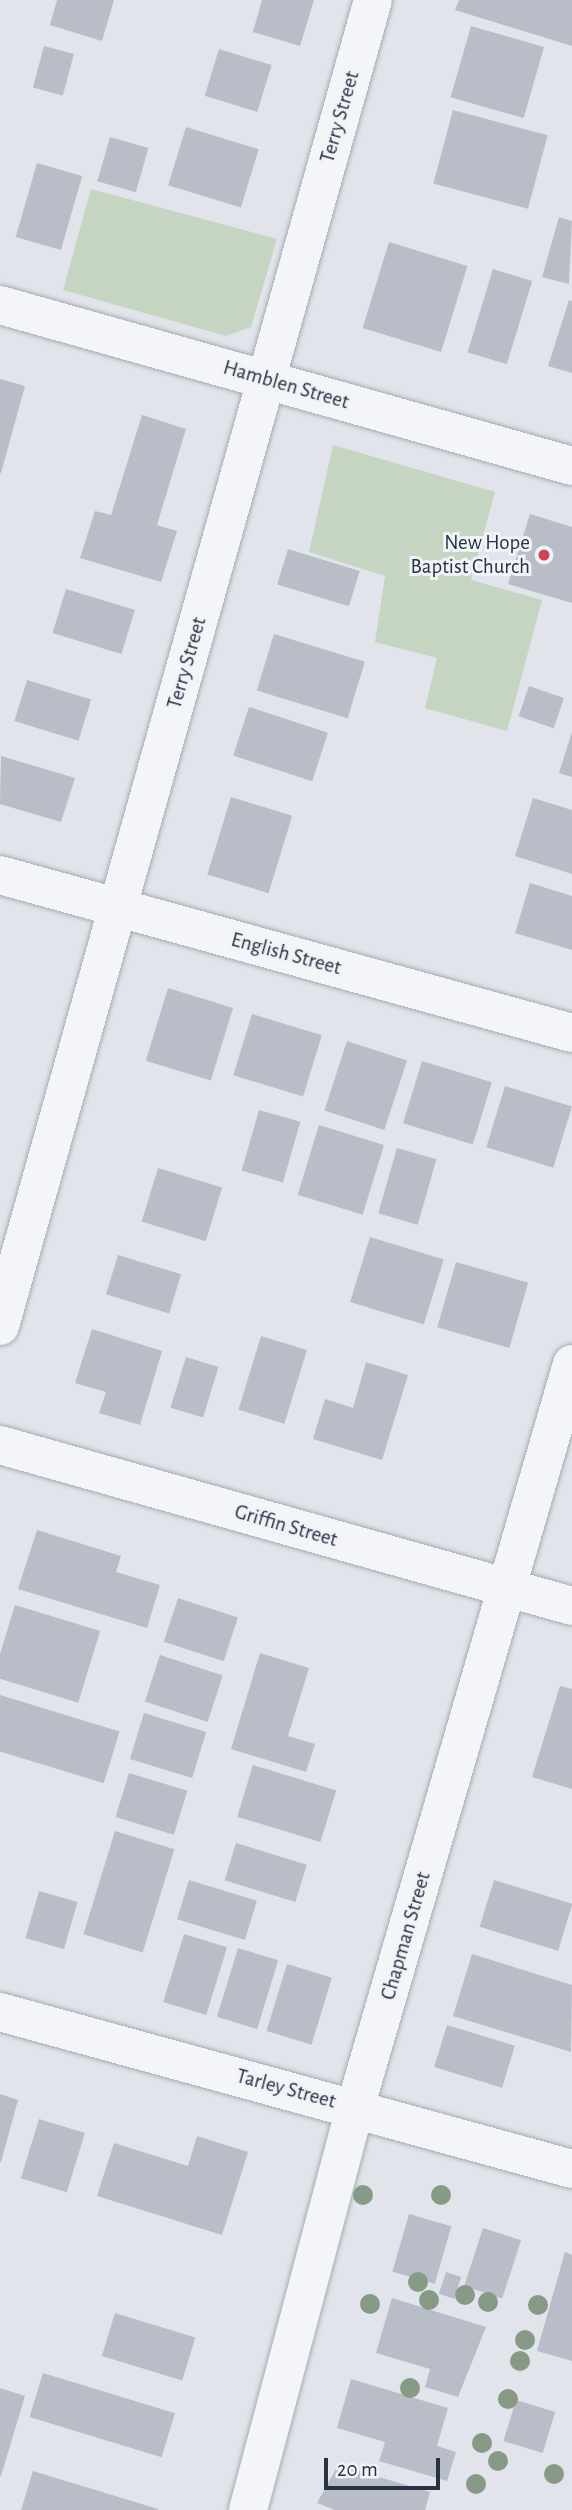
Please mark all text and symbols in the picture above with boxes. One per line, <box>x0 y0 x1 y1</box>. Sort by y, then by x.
street label: Terry Street <box>315 68 365 166</box>
street label: Hamblen Street <box>220 355 352 415</box>
place label: New Hope Baptist Church <box>411 530 530 580</box>
marker: New Hope Baptist Church <box>536 547 552 563</box>
street label: Terry Street <box>162 614 212 712</box>
street label: English Street <box>228 927 344 981</box>
street label: Griffin Street <box>232 1499 340 1553</box>
street label: Chapman Street <box>376 1869 436 2003</box>
street label: Tarley Street <box>234 2064 338 2114</box>
scale bar <box>327 2444 442 2488</box>
text: 20 m <box>337 2459 378 2480</box>

